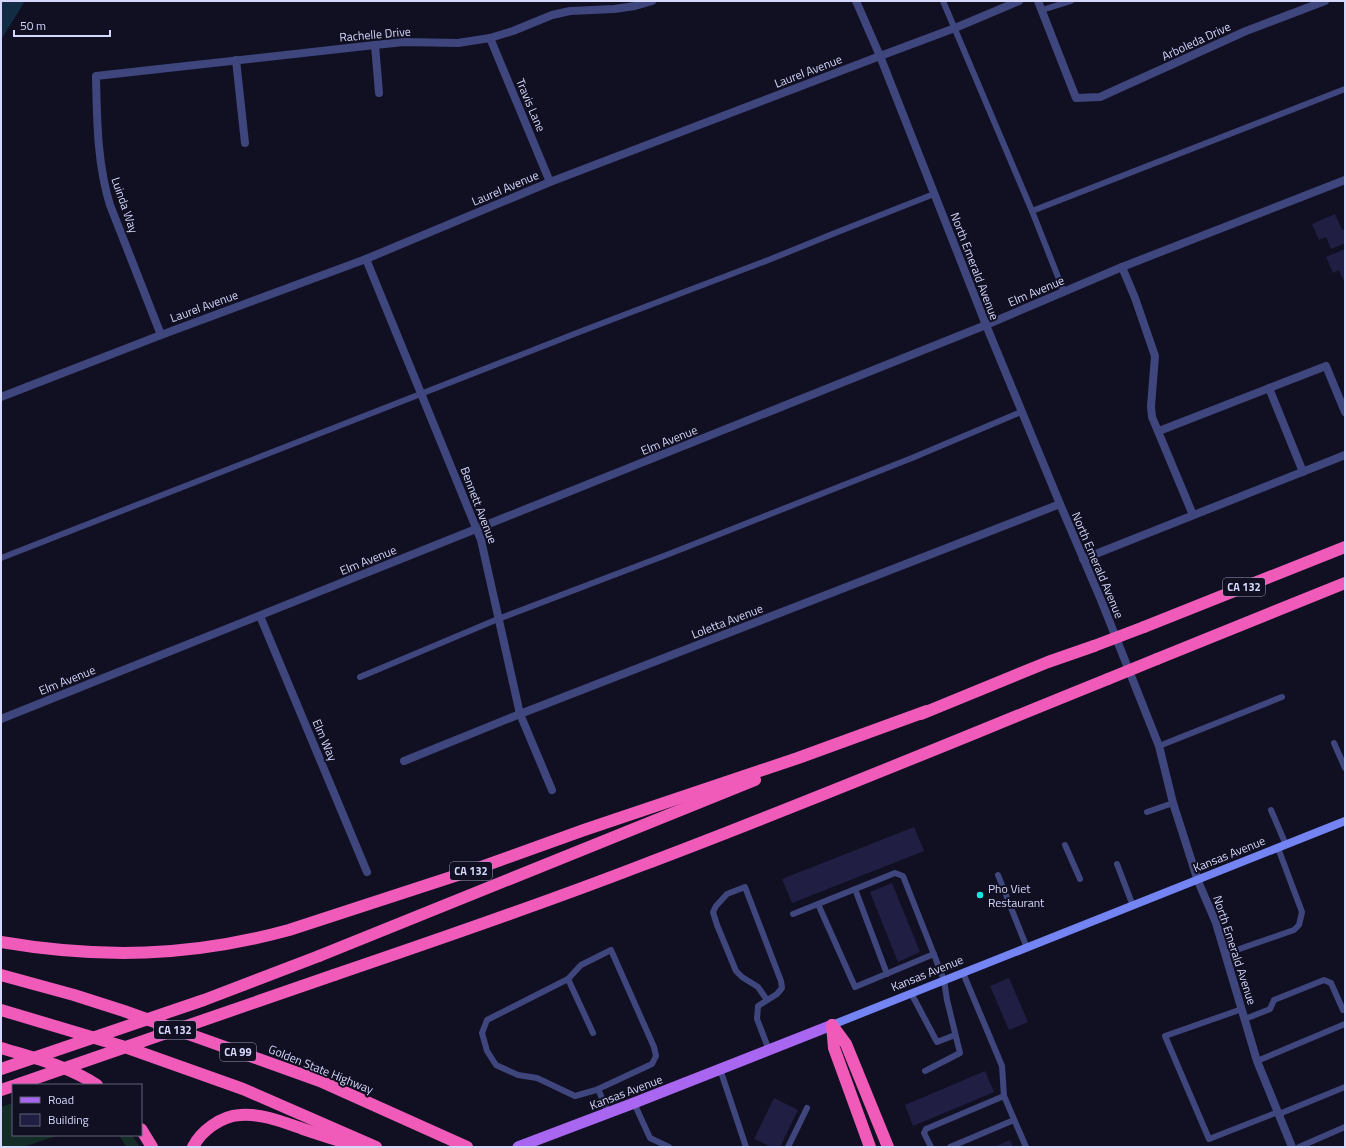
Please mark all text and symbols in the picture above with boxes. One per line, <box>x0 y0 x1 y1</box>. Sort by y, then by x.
scale bar <box>14 12 110 38</box>
text: 50 m <box>20 16 46 35</box>
street label: Arboleda Drive <box>1158 17 1234 65</box>
street label: Rachelle Drive <box>338 21 412 47</box>
street label: Laurel Avenue <box>771 49 845 93</box>
street label: Travis Lane <box>511 75 551 135</box>
street label: Laurel Avenue <box>469 165 541 211</box>
street label: Luinda Way <box>107 174 144 236</box>
street label: North Emerald Avenue <box>946 209 1004 323</box>
street label: Elm Avenue <box>1005 271 1067 311</box>
street label: Laurel Avenue <box>167 285 241 327</box>
street label: Elm Avenue <box>638 420 700 460</box>
street label: Bennett Avenue <box>456 464 502 546</box>
street label: North Emerald Avenue <box>1067 509 1129 621</box>
street label: Elm Avenue <box>337 540 399 580</box>
road number: CA 132 <box>1223 578 1265 596</box>
street label: Loletta Avenue <box>688 599 766 643</box>
street label: Elm Avenue <box>36 660 98 700</box>
street label: Elm Way <box>308 716 342 764</box>
street label: Kansas Avenue <box>1190 831 1268 877</box>
road number: CA 132 <box>450 862 492 880</box>
place label: Pho Viet Restaurant <box>988 879 1045 912</box>
marker: Pho Viet Restaurant <box>975 890 985 900</box>
street label: North Emerald Avenue <box>1208 893 1262 1007</box>
street label: Kansas Avenue <box>888 950 966 996</box>
road number: CA 132 <box>154 1021 196 1039</box>
street label: Golden State Highway <box>266 1039 377 1099</box>
road number: CA 99 <box>220 1043 256 1061</box>
street label: Kansas Avenue <box>587 1069 665 1115</box>
legend <box>12 1084 142 1136</box>
text: Road <box>48 1090 74 1109</box>
text: Building <box>48 1110 89 1129</box>

